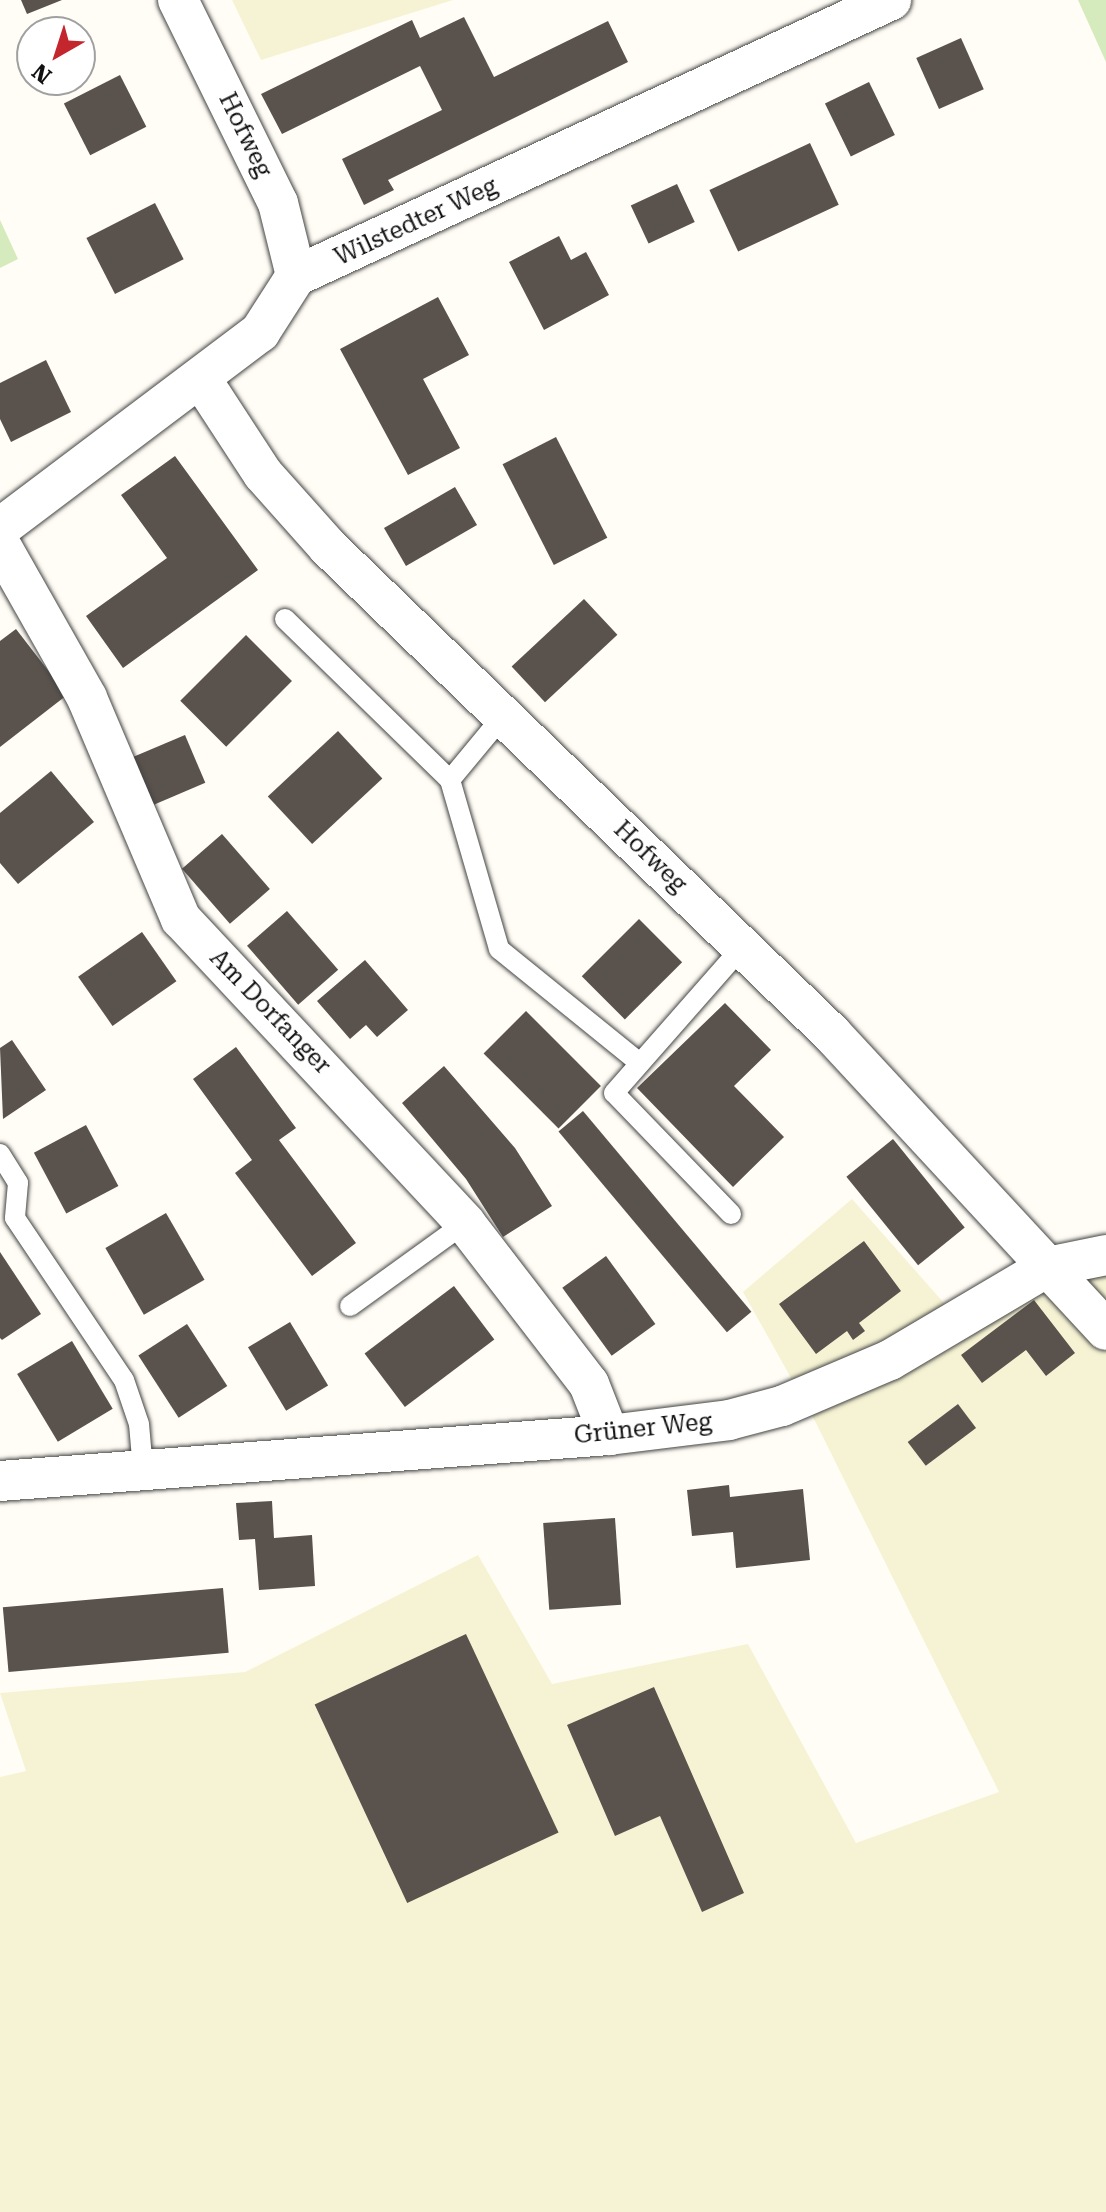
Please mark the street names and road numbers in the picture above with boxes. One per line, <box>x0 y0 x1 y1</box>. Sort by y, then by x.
street label: Hofweg <box>212 88 278 182</box>
street label: Wilstedter Weg <box>330 172 502 272</box>
street label: Hofweg <box>608 815 692 899</box>
street label: Am Dorfanger <box>204 944 336 1080</box>
street label: Grüner Weg <box>573 1407 713 1451</box>

